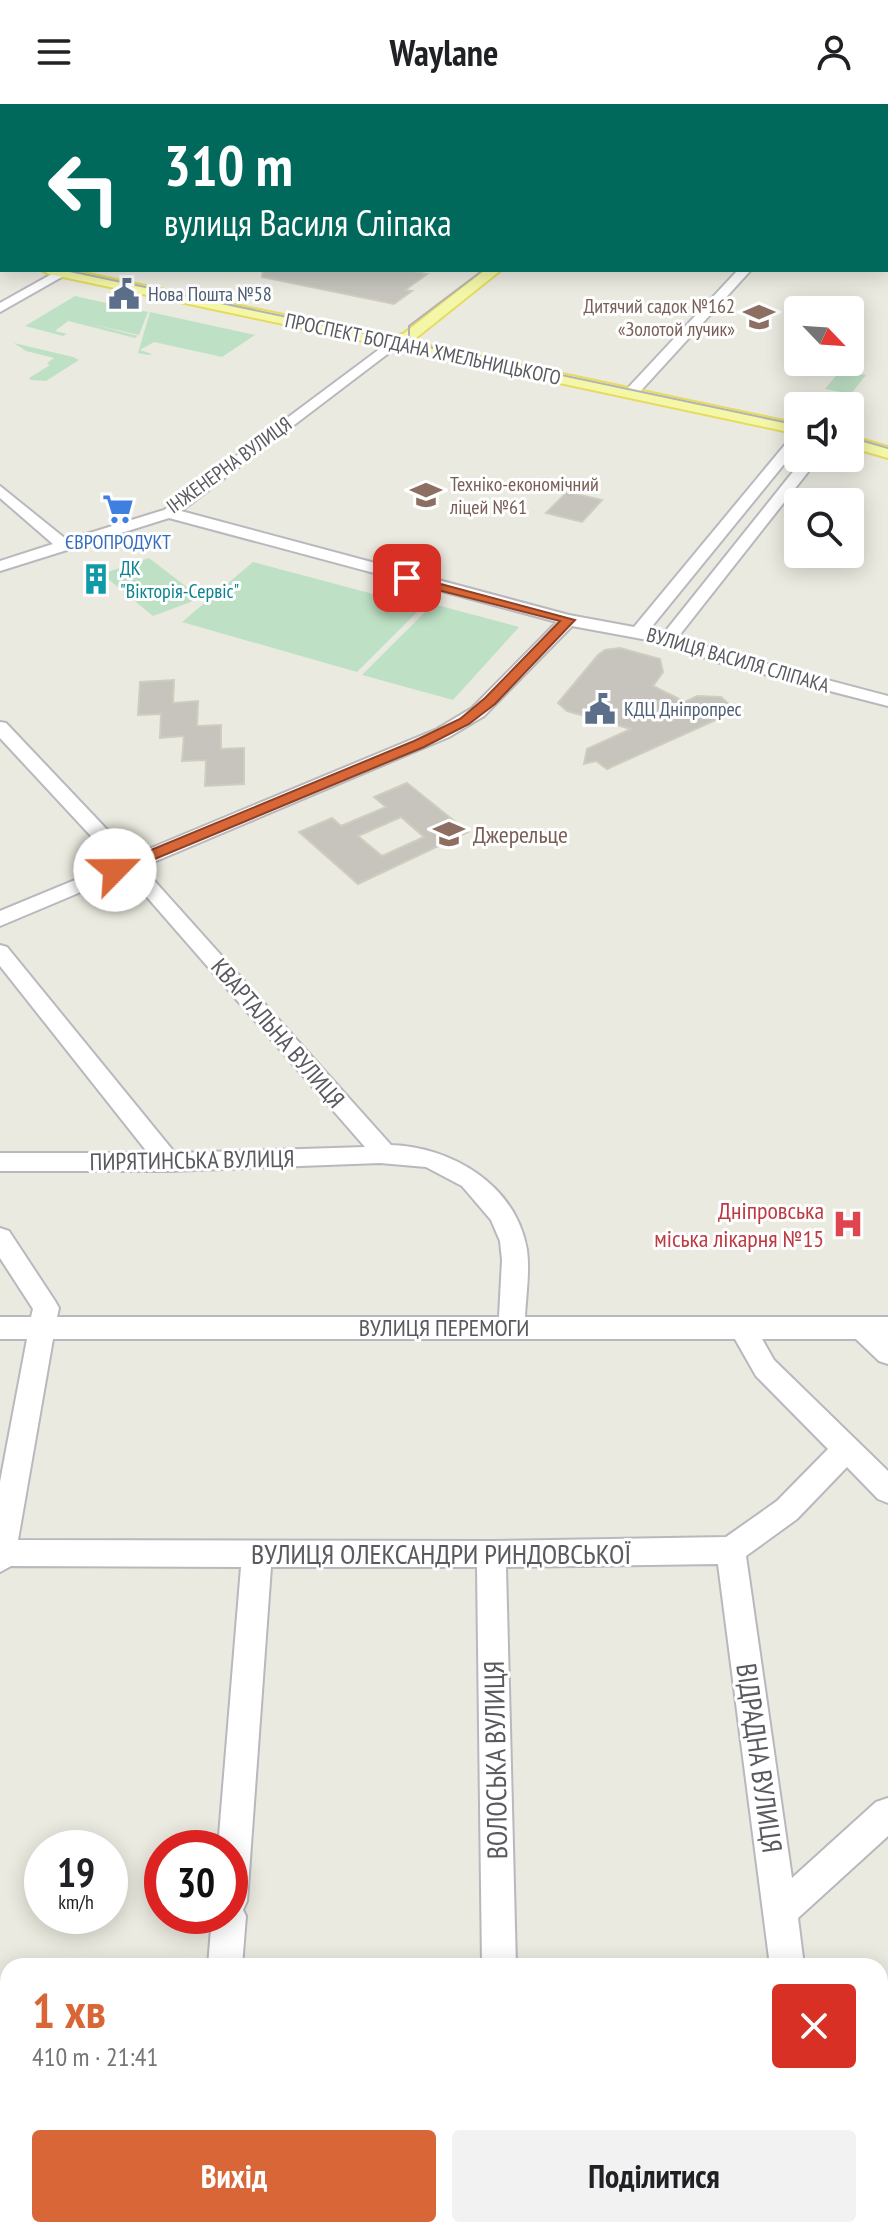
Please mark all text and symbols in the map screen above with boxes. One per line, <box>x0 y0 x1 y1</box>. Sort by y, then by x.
text: Waylane <box>390 29 498 76</box>
icon: menu <box>32 30 76 74</box>
icon: person <box>812 30 856 74</box>
text: 310 m <box>164 129 293 201</box>
icon: left <box>32 136 136 240</box>
text: вулиця Василя Сліпака <box>164 199 452 246</box>
public building icon: Нова Пошта №58 <box>107 277 141 311</box>
place label: Нова Пошта №58 <box>148 281 272 307</box>
place label: Дитячий садок №162 «Золотой лучик» <box>584 293 735 342</box>
north arrow <box>784 296 864 376</box>
map controls <box>784 296 864 568</box>
school or university icon: Дитячий садок №162 «Золотой лучик» <box>742 300 776 334</box>
street label: ПРОСПЕКТ БОГДАНА ХМЕЛЬНИЦЬКОГО <box>283 307 563 391</box>
button: sound <box>784 392 864 472</box>
street label: ІНЖЕНЕРНА ВУЛИЦЯ <box>161 411 297 519</box>
place label: Техніко-економічний ліцей №61 <box>449 471 599 520</box>
school or university icon: Техніко-економічний ліцей №61 <box>409 478 443 512</box>
button: search <box>784 488 864 568</box>
supermarket icon: ЄВРОПРОДУКТ <box>101 492 135 526</box>
place label: ЄВРОПРОДУКТ <box>65 529 171 555</box>
pin <box>373 544 441 612</box>
place label: ДК "Вікторія-Сервіс" <box>120 555 239 604</box>
icon: arrive <box>385 556 429 600</box>
building icon: ДК "Вікторія-Сервіс" <box>79 562 113 596</box>
street label: ВУЛИЦЯ ВАСИЛЯ СЛІПАКА <box>644 621 833 699</box>
public building icon: КДЦ Дніпропрес <box>583 692 617 726</box>
place label: КДЦ Дніпропрес <box>624 696 742 722</box>
school or university icon: Джерельце <box>432 817 466 851</box>
place label: Джерельце <box>473 819 568 850</box>
position arrow <box>73 828 157 912</box>
street label: КВАРТАЛЬНА ВУЛИЦЯ <box>205 952 351 1114</box>
street label: ПИРЯТИНСЬКА ВУЛИЦЯ <box>89 1143 295 1177</box>
place label: Дніпровська міська лікарня №15 <box>654 1195 824 1254</box>
hospital icon: Дніпровська міська лікарня №15 <box>831 1207 865 1241</box>
street label: ВУЛИЦЯ ПЕРЕМОГИ <box>359 1312 529 1343</box>
street label: ВУЛИЦЯ ОЛЕКСАНДРИ РИНДОВСЬКОЇ <box>251 1535 631 1572</box>
street label: ВОЛОСЬКА ВУЛИЦЯ <box>475 1660 515 1860</box>
street label: ВІДРАДНА ВУЛИЦЯ <box>728 1661 792 1855</box>
speed limit sign: 30 <box>144 1830 248 1934</box>
text: 19 <box>57 1846 95 1898</box>
text: km/h <box>58 1889 94 1915</box>
text: 1 хв <box>32 1979 106 2041</box>
button: close <box>772 1984 856 2068</box>
text: 410 m · 21:41 <box>32 2040 158 2073</box>
button: Вихід <box>32 2130 436 2222</box>
button: Поділитися <box>452 2130 856 2222</box>

